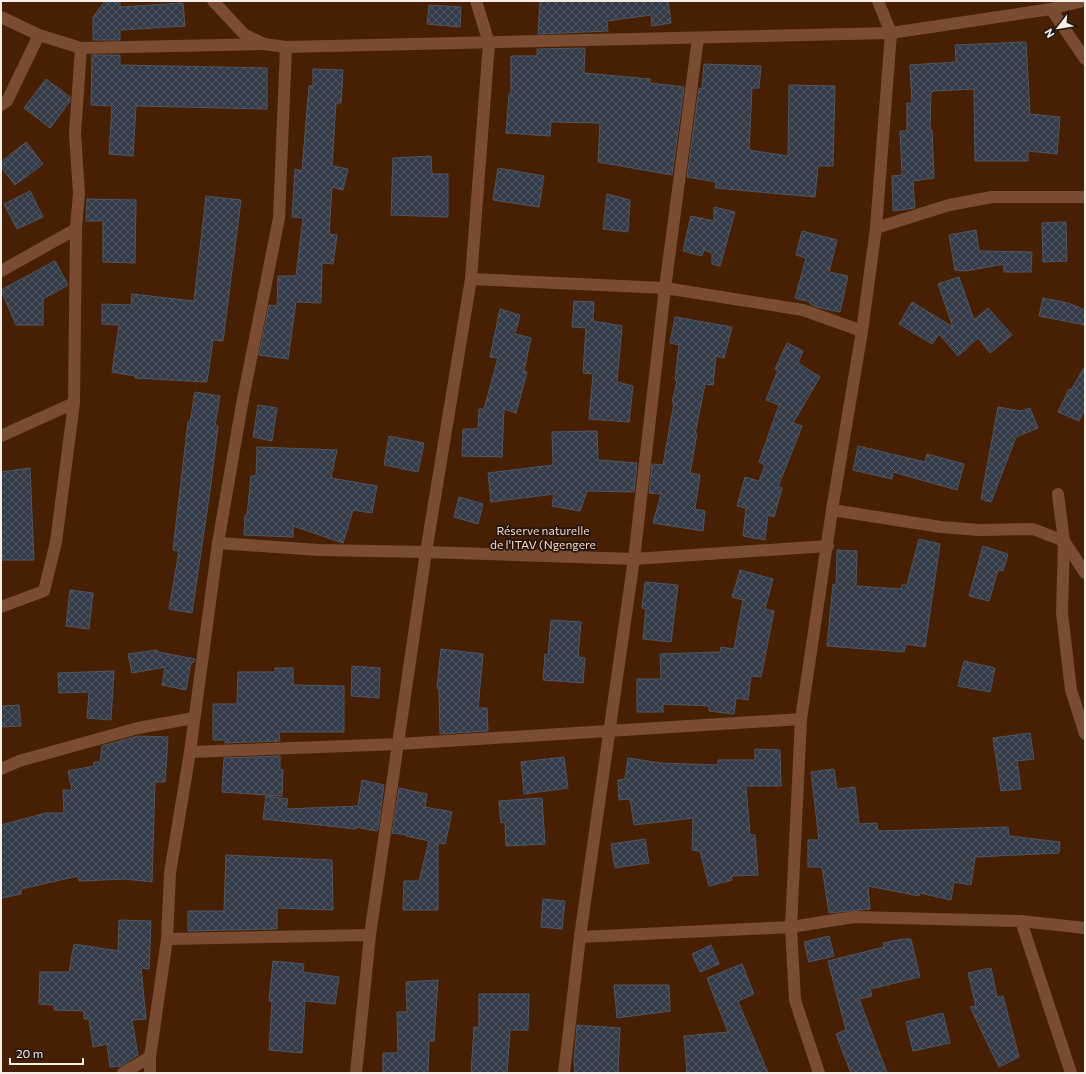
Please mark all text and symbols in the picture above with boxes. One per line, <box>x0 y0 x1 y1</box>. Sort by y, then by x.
north arrow <box>1038 8 1078 48</box>
text: N <box>1041 27 1057 40</box>
park label: Réserve naturelle de l'ITAV (Ngengere <box>490 523 596 551</box>
scale bar <box>10 1040 83 1066</box>
text: 20 m <box>16 1046 43 1060</box>

